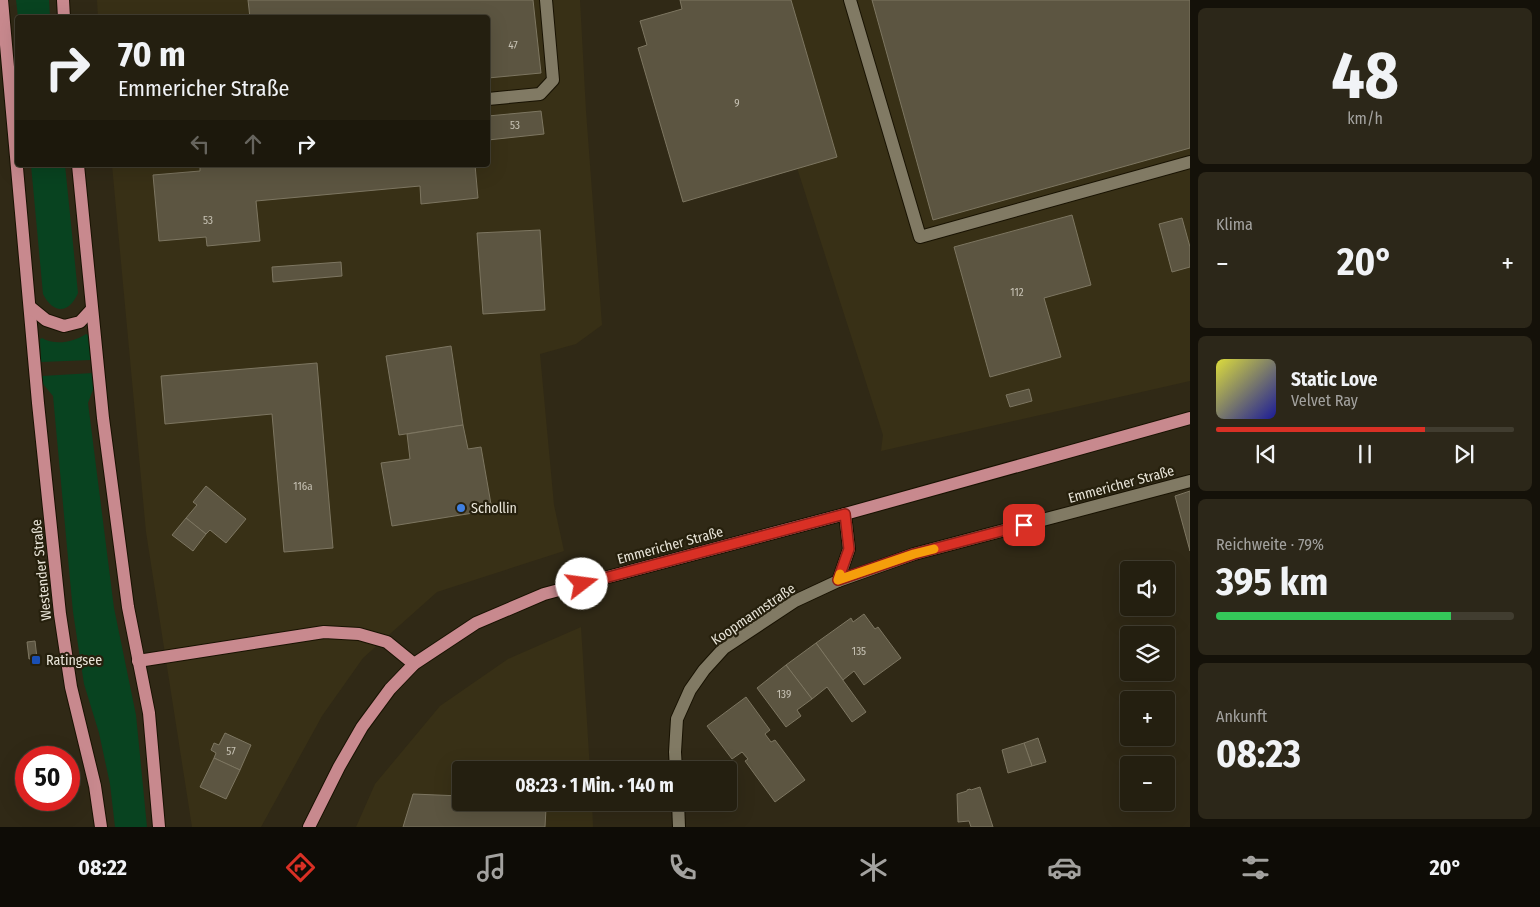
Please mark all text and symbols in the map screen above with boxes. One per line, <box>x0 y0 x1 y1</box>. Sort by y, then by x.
text: 70 m <box>118 33 186 75</box>
icon: right <box>35 35 100 100</box>
text: 48 <box>1331 37 1399 115</box>
house number: 47 <box>508 39 518 52</box>
text: Emmericher Straße <box>118 75 289 102</box>
house number: 9 <box>734 97 740 110</box>
text: km/h <box>1347 109 1383 128</box>
house number: 53 <box>510 119 520 132</box>
icon: left <box>186 130 214 158</box>
icon: ahead <box>239 130 267 158</box>
icon: right <box>292 130 320 158</box>
house number: 53 <box>203 214 213 227</box>
text: Klima <box>1216 215 1253 234</box>
text: 20° <box>1337 239 1393 285</box>
text: − <box>1216 247 1229 280</box>
text: + <box>1501 247 1514 280</box>
house number: 112 <box>1010 286 1024 299</box>
text: Static Love <box>1291 368 1378 391</box>
text: Velvet Ray <box>1291 391 1358 410</box>
icon: previous <box>1252 440 1280 468</box>
icon: pause <box>1351 440 1379 468</box>
icon: next <box>1450 440 1478 468</box>
street label: Emmericher Straße <box>1066 462 1176 507</box>
house number: 116a <box>293 480 313 493</box>
place label: Schollin <box>471 500 517 517</box>
marker: Schollin <box>455 502 467 514</box>
pin <box>1003 504 1045 546</box>
icon: arrive <box>1010 511 1038 539</box>
street label: Westender Straße <box>28 518 55 621</box>
street label: Emmericher Straße <box>615 523 725 568</box>
text: Reichweite · 79% <box>1216 535 1324 554</box>
position arrow <box>555 557 607 609</box>
text: 395 km <box>1216 559 1328 605</box>
map controls <box>1120 561 1175 811</box>
button: sound <box>1120 561 1175 616</box>
street label: Koopmannstraße <box>708 580 799 649</box>
button: layers <box>1120 626 1175 681</box>
house number: 135 <box>852 645 866 658</box>
place label: Ratingsee <box>46 652 102 669</box>
marker: Ratingsee <box>30 654 42 666</box>
house number: 139 <box>777 688 791 701</box>
button: + <box>1120 691 1175 746</box>
text: Ankunft <box>1216 707 1267 726</box>
text: 08:23 <box>1216 731 1301 777</box>
house number: 57 <box>226 745 236 758</box>
speed limit sign: 50 <box>15 746 80 811</box>
button: − <box>1120 756 1175 811</box>
text: 08:23 · 1 Min. · 140 m <box>515 774 674 797</box>
icon: directions <box>283 850 318 885</box>
icon: music <box>474 850 509 885</box>
icon: phone <box>665 850 700 885</box>
icon: climate <box>856 850 891 885</box>
icon: car <box>1047 850 1082 885</box>
icon: filters <box>1238 850 1273 885</box>
text: 08:22 <box>78 854 127 881</box>
text: 20° <box>1429 854 1462 881</box>

